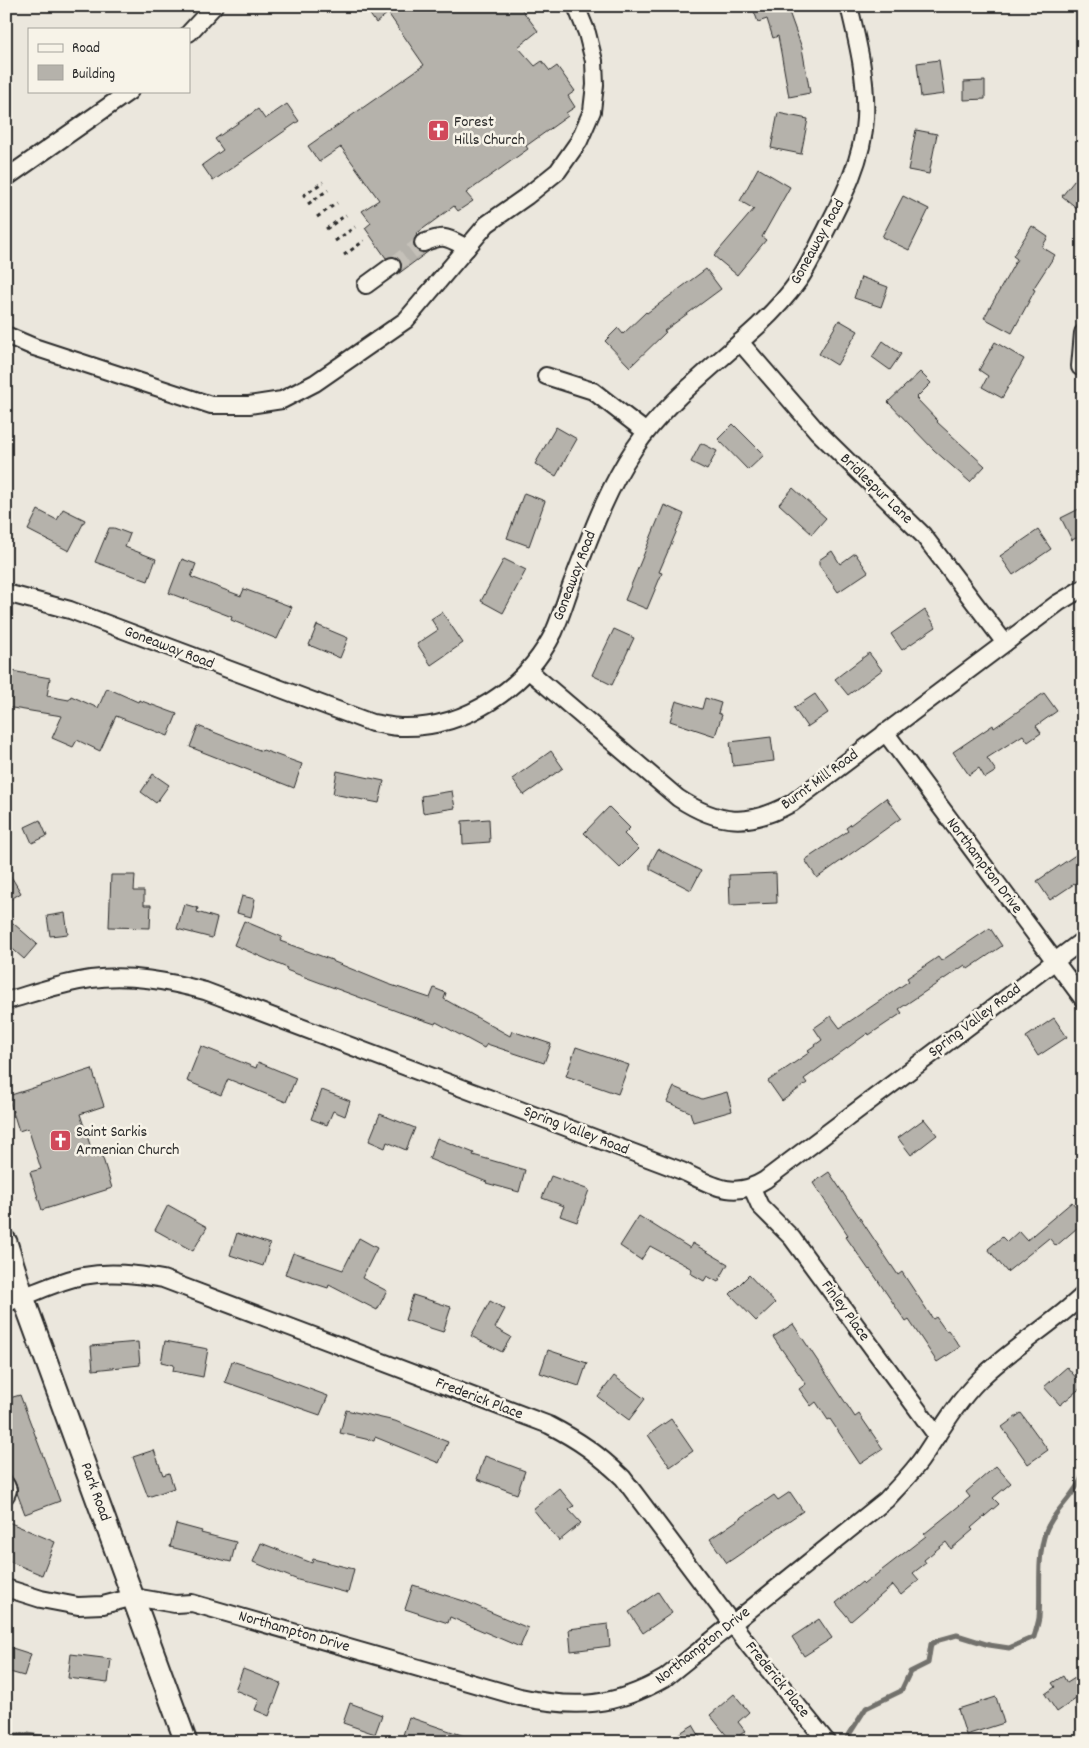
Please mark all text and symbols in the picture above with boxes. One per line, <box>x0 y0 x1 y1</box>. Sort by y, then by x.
legend <box>28 28 190 92</box>
text: Road <box>72 38 100 60</box>
text: Building <box>72 64 115 86</box>
place label: Forest Hills Church <box>454 111 525 152</box>
church icon: Forest Hills Church <box>426 119 450 143</box>
street label: Goneaway Road <box>785 195 851 289</box>
street label: Bridlespur Lane <box>834 448 918 530</box>
street label: Goneaway Road <box>547 528 603 624</box>
street label: Goneaway Road <box>121 620 217 676</box>
street label: Burnt Mill Road <box>776 744 864 816</box>
street label: Northampton Drive <box>940 813 1028 919</box>
street label: Spring Valley Road <box>924 978 1026 1064</box>
street label: Spring Valley Road <box>520 1100 632 1162</box>
place label: Saint Sarkis Armenian Church <box>76 1121 179 1162</box>
church icon: Saint Sarkis Armenian Church <box>48 1129 72 1153</box>
street label: Finley Place <box>815 1276 875 1346</box>
street label: Frederick Place <box>432 1372 526 1426</box>
street label: Park Road <box>74 1459 116 1525</box>
street label: Northampton Drive <box>651 1602 755 1690</box>
street label: Northampton Drive <box>236 1605 352 1659</box>
street label: Frederick Place <box>739 1637 815 1723</box>

